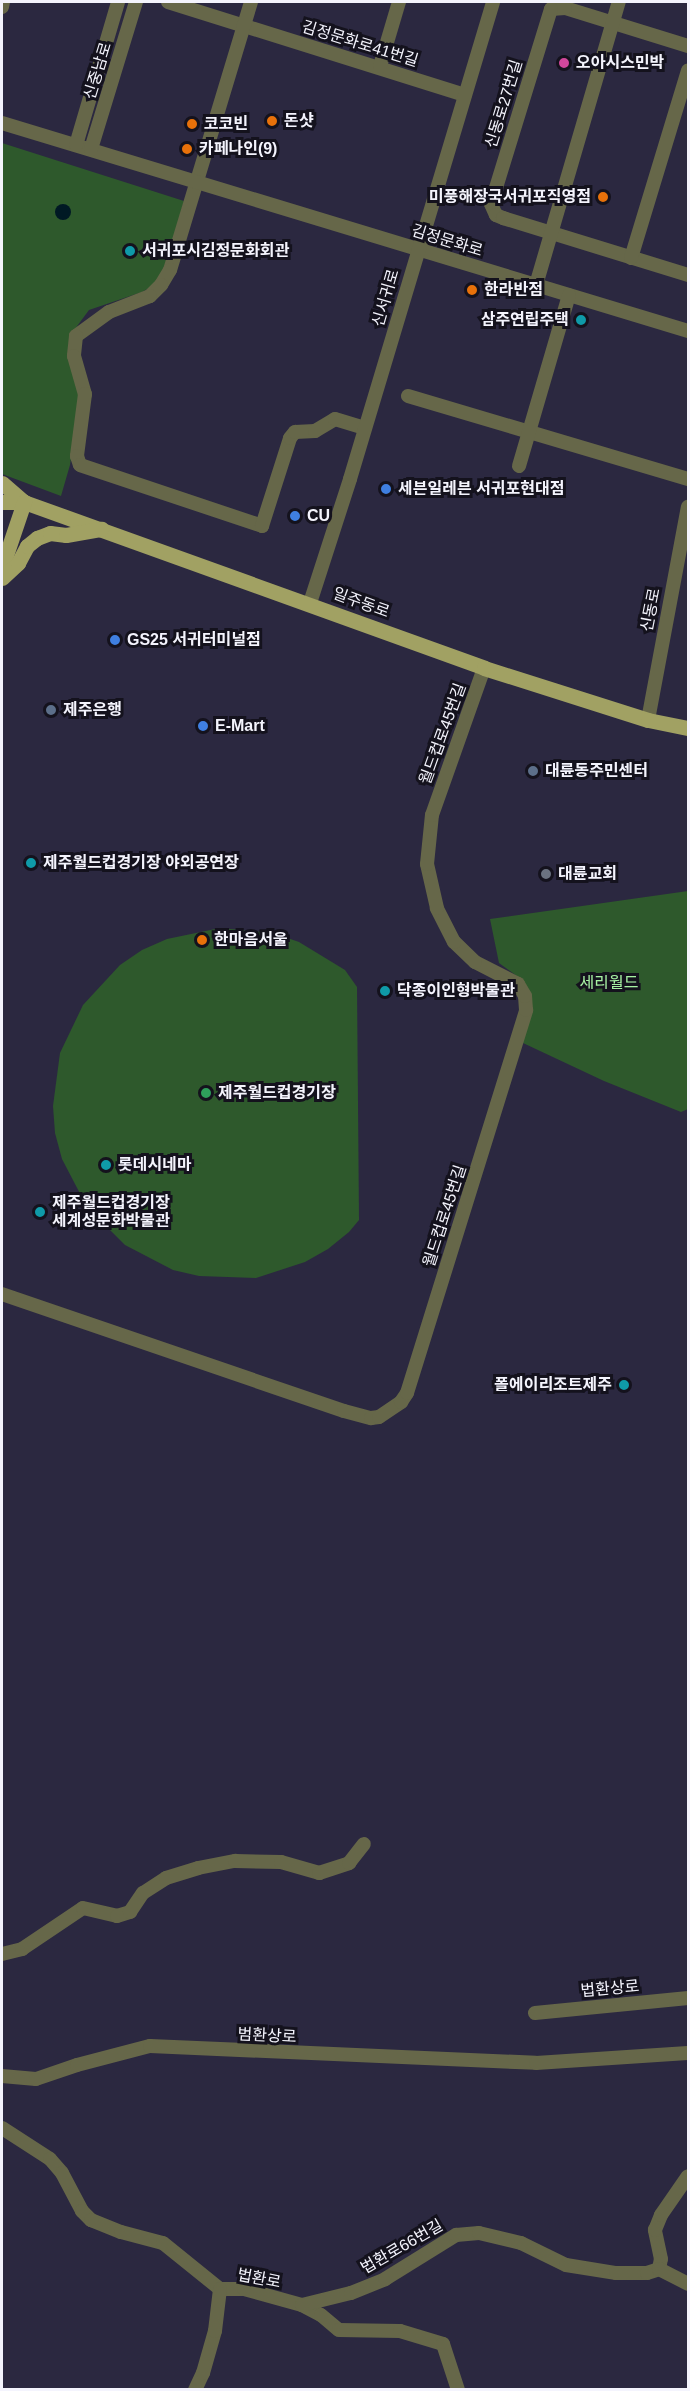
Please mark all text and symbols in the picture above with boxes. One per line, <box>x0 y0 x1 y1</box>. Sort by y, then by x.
street label: 김정문화로41번길 <box>299 17 421 71</box>
street label: 신중남로 <box>80 40 116 102</box>
place label: 오아시스민박 <box>576 53 664 73</box>
marker: 오아시스민박 <box>557 56 571 70</box>
street label: 신동로27번길 <box>481 57 527 151</box>
place label: 돈샷 <box>284 111 313 131</box>
place label: 코코빈 <box>204 114 248 134</box>
marker: 돈샷 <box>265 114 279 128</box>
marker: 코코빈 <box>185 117 199 131</box>
place label: 카페나인(9) <box>199 139 277 159</box>
marker: 카페나인(9) <box>180 142 194 156</box>
place label: 미풍해장국서귀포직영점 <box>429 187 591 207</box>
marker: 미풍해장국서귀포직영점 <box>596 190 610 204</box>
street label: 김정문화로 <box>409 221 485 261</box>
place label: 서귀포시김정문화회관 <box>142 241 289 261</box>
marker: 서귀포시김정문화회관 <box>123 244 137 258</box>
street label: 신서귀로 <box>369 267 403 329</box>
place label: 한라반점 <box>484 280 543 300</box>
marker: 한라반점 <box>465 283 479 297</box>
place label: 삼주연립주택 <box>481 310 569 330</box>
marker: 삼주연립주택 <box>574 313 588 327</box>
place label: 세븐일레븐 서귀포현대점 <box>398 479 564 499</box>
marker: 세븐일레븐 서귀포현대점 <box>379 482 393 496</box>
place label: CU <box>307 506 330 526</box>
marker: CU <box>288 509 302 523</box>
street label: 일주동로 <box>330 584 392 622</box>
street label: 신동로 <box>637 586 665 634</box>
place label: GS25 서귀터미널점 <box>127 630 261 650</box>
marker: GS25 서귀터미널점 <box>108 633 122 647</box>
street label: 월드컵로45번길 <box>416 681 470 787</box>
place label: 제주은행 <box>63 700 122 720</box>
marker: 제주은행 <box>44 703 58 717</box>
place label: E-Mart <box>215 716 265 736</box>
marker: E-Mart <box>196 719 210 733</box>
place label: 대륜동주민센터 <box>545 761 648 781</box>
marker: 대륜동주민센터 <box>526 764 540 778</box>
place label: 제주월드컵경기장 야외공연장 <box>43 853 239 873</box>
marker: 제주월드컵경기장 야외공연장 <box>24 856 38 870</box>
place label: 대륜교회 <box>558 864 617 884</box>
marker: 대륜교회 <box>539 867 553 881</box>
place label: 한마음서울 <box>214 930 288 950</box>
marker: 한마음서울 <box>195 933 209 947</box>
park label: 세리월드 <box>580 973 638 993</box>
place label: 닥종이인형박물관 <box>397 981 515 1001</box>
marker: 닥종이인형박물관 <box>378 984 392 998</box>
place label: 제주월드컵경기장 <box>218 1083 336 1103</box>
marker: 제주월드컵경기장 <box>199 1086 213 1100</box>
place label: 롯데시네마 <box>118 1155 192 1175</box>
marker: 롯데시네마 <box>99 1158 113 1172</box>
street label: 월드컵로45번길 <box>419 1163 471 1269</box>
place label: 제주월드컵경기장 세계성문화박물관 <box>52 1193 170 1231</box>
marker: 제주월드컵경기장 세계성문화박물관 <box>33 1205 47 1219</box>
place label: 폴에이리조트제주 <box>494 1375 612 1395</box>
marker: 폴에이리조트제주 <box>617 1378 631 1392</box>
street label: 법환상로 <box>580 1977 640 2001</box>
street label: 범환상로 <box>237 2025 297 2047</box>
street label: 법환로66번길 <box>358 2216 446 2278</box>
street label: 법환로 <box>235 2265 283 2293</box>

